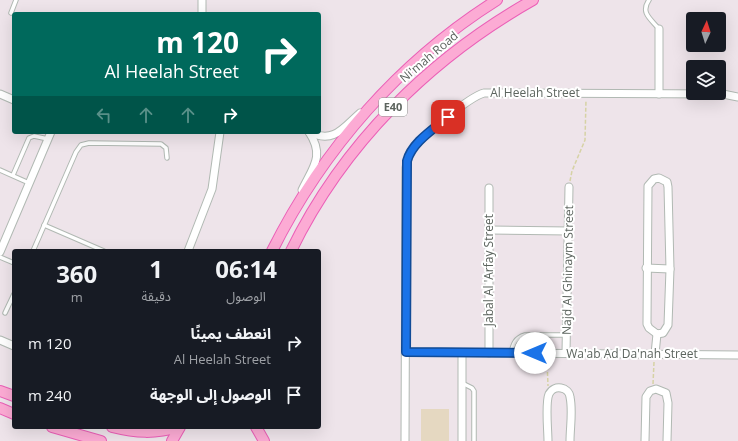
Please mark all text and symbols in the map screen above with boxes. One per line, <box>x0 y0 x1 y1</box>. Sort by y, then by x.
north arrow <box>686 12 726 52</box>
map controls <box>686 12 726 100</box>
text: 120 m <box>156 23 239 61</box>
street label: Ni'mah Road <box>396 27 462 86</box>
icon: right <box>253 28 305 80</box>
text: Al Heelah Street <box>104 59 239 83</box>
button: layers <box>686 60 726 100</box>
street label: Al Heelah Street <box>490 84 580 101</box>
road number: E40 <box>379 98 407 116</box>
pin <box>431 100 465 134</box>
icon: left <box>93 104 115 126</box>
icon: ahead <box>135 104 157 126</box>
icon: ahead <box>177 104 199 126</box>
icon: right <box>219 104 241 126</box>
icon: arrive <box>437 106 459 128</box>
street label: Najd Al Ghinaym Street <box>558 205 577 335</box>
street label: Jabal Al 'Arfay Street <box>480 214 497 327</box>
text: 1 <box>149 252 163 285</box>
text: 06:14 <box>215 252 277 285</box>
text: 360 <box>56 257 97 290</box>
text: دقيقة <box>141 287 171 305</box>
text: الوصول <box>226 287 266 305</box>
text: m <box>71 288 83 306</box>
text: انعطف يمينًا <box>190 323 271 343</box>
icon: right <box>283 332 305 354</box>
position arrow <box>514 332 556 374</box>
text: 120 m <box>28 333 72 353</box>
street label: Wa'ab Ad Da'nah Street <box>566 345 698 362</box>
text: Al Heelah Street <box>174 350 271 368</box>
text: الوصول إلى الوجهة <box>150 384 271 404</box>
icon: arrive <box>283 384 305 406</box>
text: 240 m <box>28 385 72 405</box>

